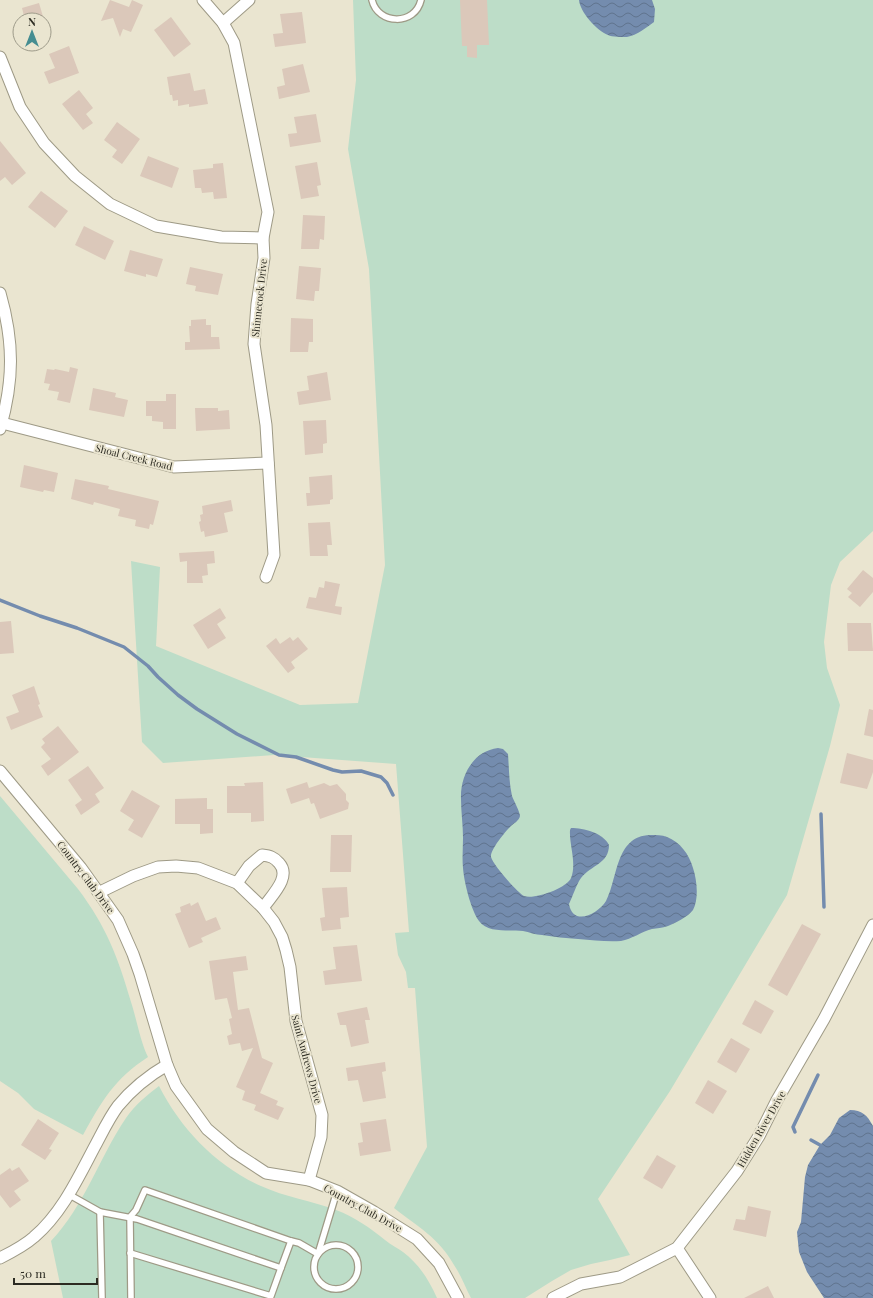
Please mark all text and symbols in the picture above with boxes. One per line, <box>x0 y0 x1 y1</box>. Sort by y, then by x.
north arrow <box>12 12 52 52</box>
text: N <box>28 14 36 29</box>
street label: Shinnecock Drive <box>248 258 270 338</box>
street label: Shoal Creek Road <box>94 441 174 473</box>
street label: Country Club Drive <box>54 838 118 916</box>
street label: Saint Andrews Drive <box>288 1013 326 1105</box>
street label: Hidden River Drive <box>733 1088 789 1170</box>
street label: Country Club Drive <box>321 1181 405 1235</box>
scale bar <box>14 1260 97 1286</box>
text: 50 m <box>20 1265 46 1281</box>

